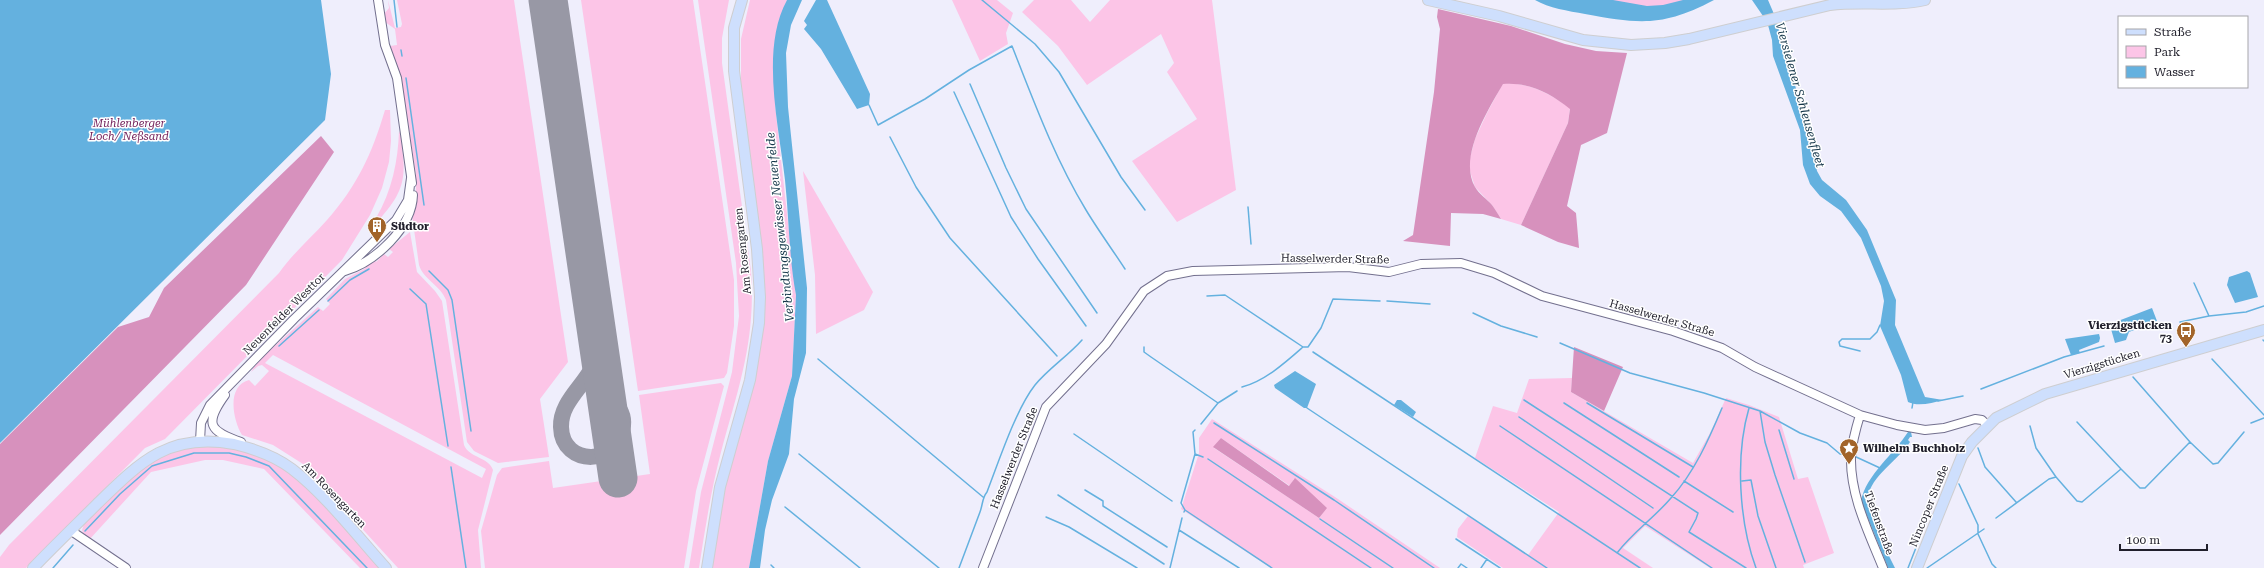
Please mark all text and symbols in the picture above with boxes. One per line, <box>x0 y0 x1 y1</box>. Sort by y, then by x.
legend <box>2118 16 2248 88</box>
water label: Viersielener Schleusenfleet <box>1773 21 1828 170</box>
text: Straße <box>2154 25 2192 39</box>
text: Park <box>2154 45 2181 59</box>
text: Wasser <box>2154 65 2195 79</box>
park label: Mühlenberger Loch/ Neßsand <box>88 117 169 143</box>
water label: Verbindungsgewässer Neuenfelde <box>763 132 797 322</box>
street label: Am Rosengarten <box>732 207 754 295</box>
building icon: Südtor <box>366 215 388 243</box>
place label: Südtor <box>391 220 429 233</box>
street label: Hasselwerder Straße <box>1281 252 1389 266</box>
street label: Neuenfelder Westtor <box>240 270 328 358</box>
street label: Hasselwerder Straße <box>1608 297 1716 339</box>
place label: Vierzigstücken 73 <box>2088 319 2173 345</box>
bus stop icon: Vierzigstücken 73 <box>2175 320 2197 348</box>
street label: Vierzigstücken <box>2062 346 2142 382</box>
street label: Hasselwerder Straße <box>988 405 1040 511</box>
place icon: Wilhelm Buchholz <box>1838 437 1860 465</box>
place label: Wilhelm Buchholz <box>1863 442 1965 455</box>
street label: Am Rosengarten <box>299 459 369 531</box>
street label: Nincoper Straße <box>1907 463 1951 549</box>
street label: Tiefenstraße <box>1861 489 1897 557</box>
scale bar <box>2120 526 2207 552</box>
text: 100 m <box>2126 533 2160 547</box>

